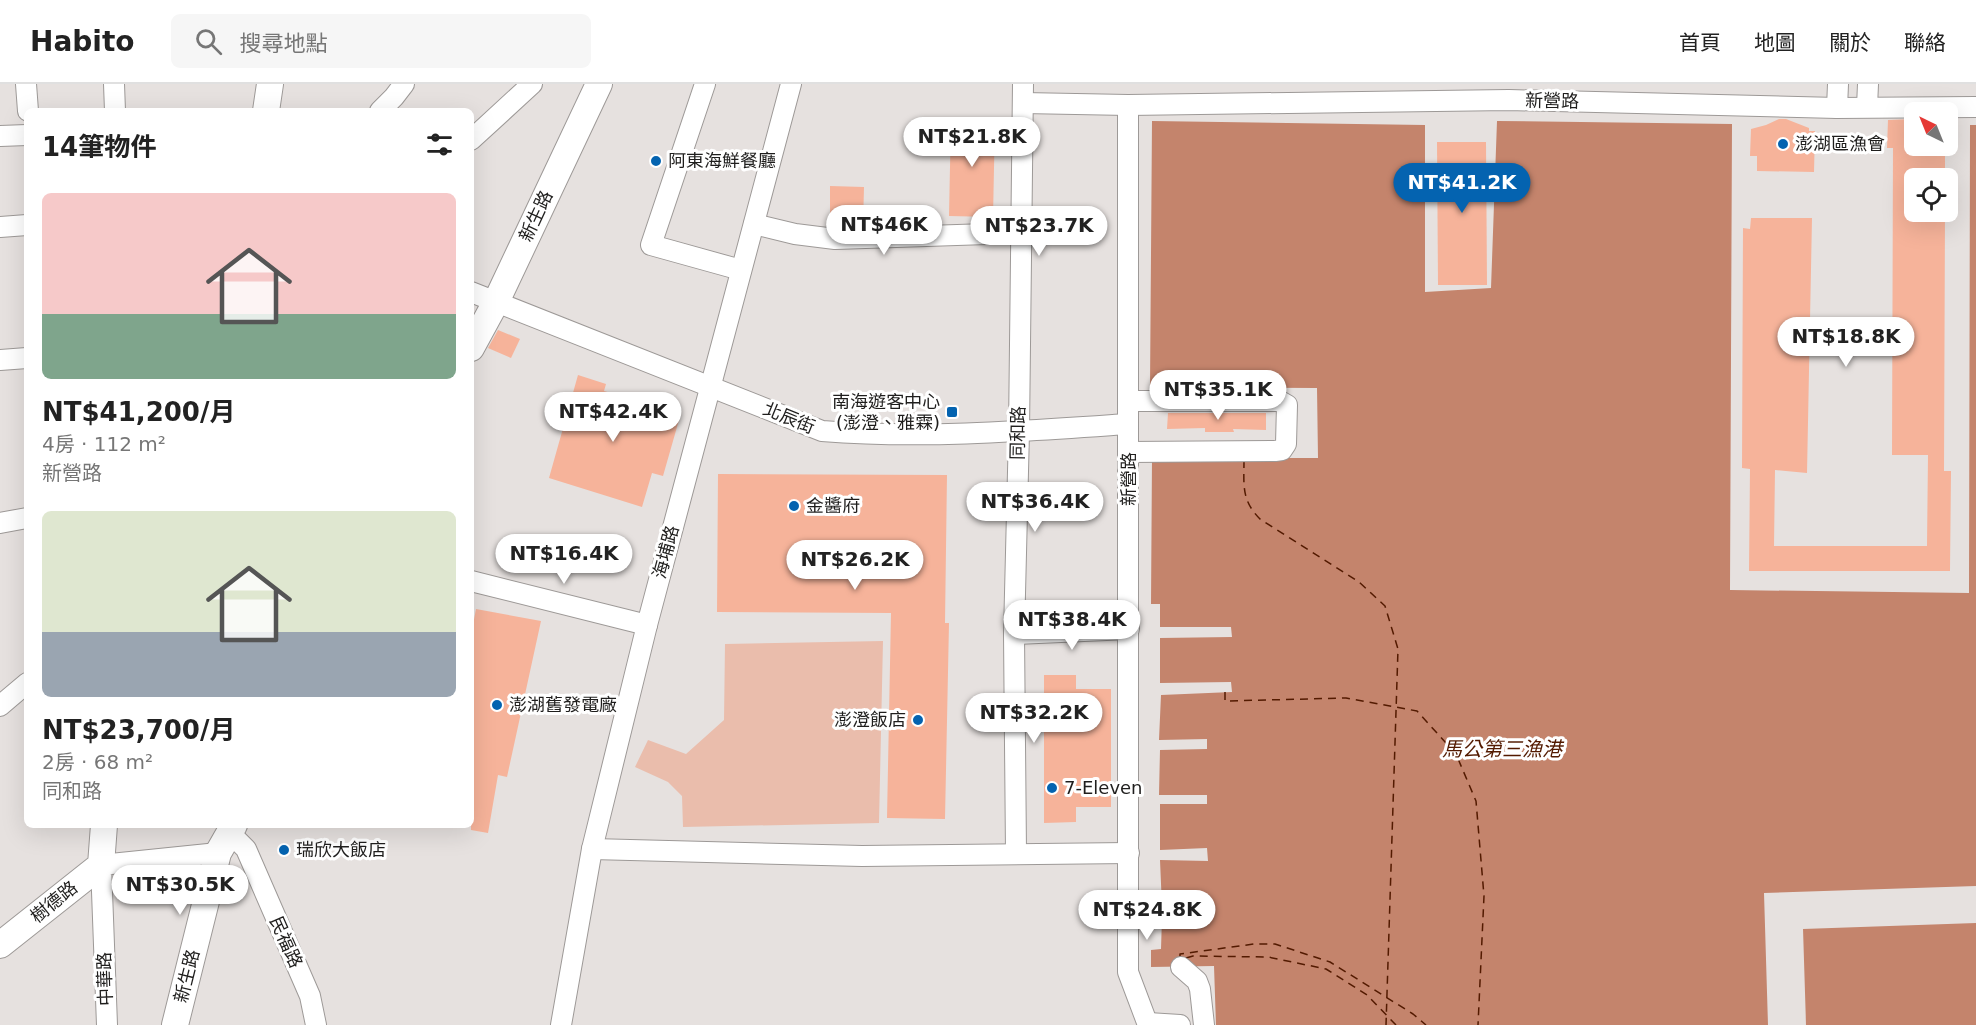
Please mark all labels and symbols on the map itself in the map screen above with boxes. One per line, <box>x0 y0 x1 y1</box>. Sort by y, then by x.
street label: 新營路 <box>1525 90 1579 111</box>
north arrow <box>1904 102 1958 156</box>
pin: NT$21.8K <box>910 117 1034 168</box>
place label: 澎湖區漁會 <box>1795 133 1885 154</box>
marker: 澎湖區漁會 <box>1776 137 1790 151</box>
place label: 阿東海鮮餐廳 <box>668 150 776 171</box>
marker: 阿東海鮮餐廳 <box>649 154 663 168</box>
pin: NT$41.2K <box>1400 163 1524 214</box>
street label: 新生路 <box>515 187 556 245</box>
pin: NT$46K <box>835 205 933 256</box>
pin: NT$23.7K <box>977 206 1101 257</box>
pin: NT$18.8K <box>1784 317 1908 368</box>
pin: NT$35.1K <box>1156 370 1280 421</box>
place label: 南海遊客中心 (澎澄、雅霖) <box>832 391 940 433</box>
pin: NT$42.4K <box>551 392 675 443</box>
street label: 北辰街 <box>760 398 818 437</box>
marker: 南海遊客中心 (澎澄、雅霖) <box>945 405 959 419</box>
street label: 同和路 <box>1007 406 1028 460</box>
street label: 新營路 <box>1118 452 1139 506</box>
pin: NT$36.4K <box>973 482 1097 533</box>
place label: 金醬府 <box>806 495 860 516</box>
marker: 金醬府 <box>787 499 801 513</box>
street label: 海埔路 <box>648 523 683 581</box>
pin: NT$16.4K <box>502 534 626 585</box>
pin: NT$26.2K <box>793 540 917 591</box>
pin: NT$38.4K <box>1010 600 1134 651</box>
pin: NT$32.2K <box>972 693 1096 744</box>
place label: 澎湖舊發電廠 <box>509 694 617 715</box>
marker: 澎湖舊發電廠 <box>490 698 504 712</box>
place label: 澎澄飯店 <box>834 709 906 730</box>
marker: 澎澄飯店 <box>911 713 925 727</box>
water label: 馬公第三漁港 <box>1442 737 1565 761</box>
place label: 7-Eleven <box>1064 777 1143 798</box>
marker: 7-Eleven <box>1045 781 1059 795</box>
place label: 瑞欣大飯店 <box>296 839 386 860</box>
marker: 瑞欣大飯店 <box>277 843 291 857</box>
pin: NT$30.5K <box>118 865 242 916</box>
street label: 樹德路 <box>26 876 81 927</box>
pin: NT$24.8K <box>1085 890 1209 941</box>
street label: 民福路 <box>266 913 307 971</box>
street label: 新生路 <box>170 947 203 1005</box>
street label: 中華路 <box>93 952 116 1006</box>

